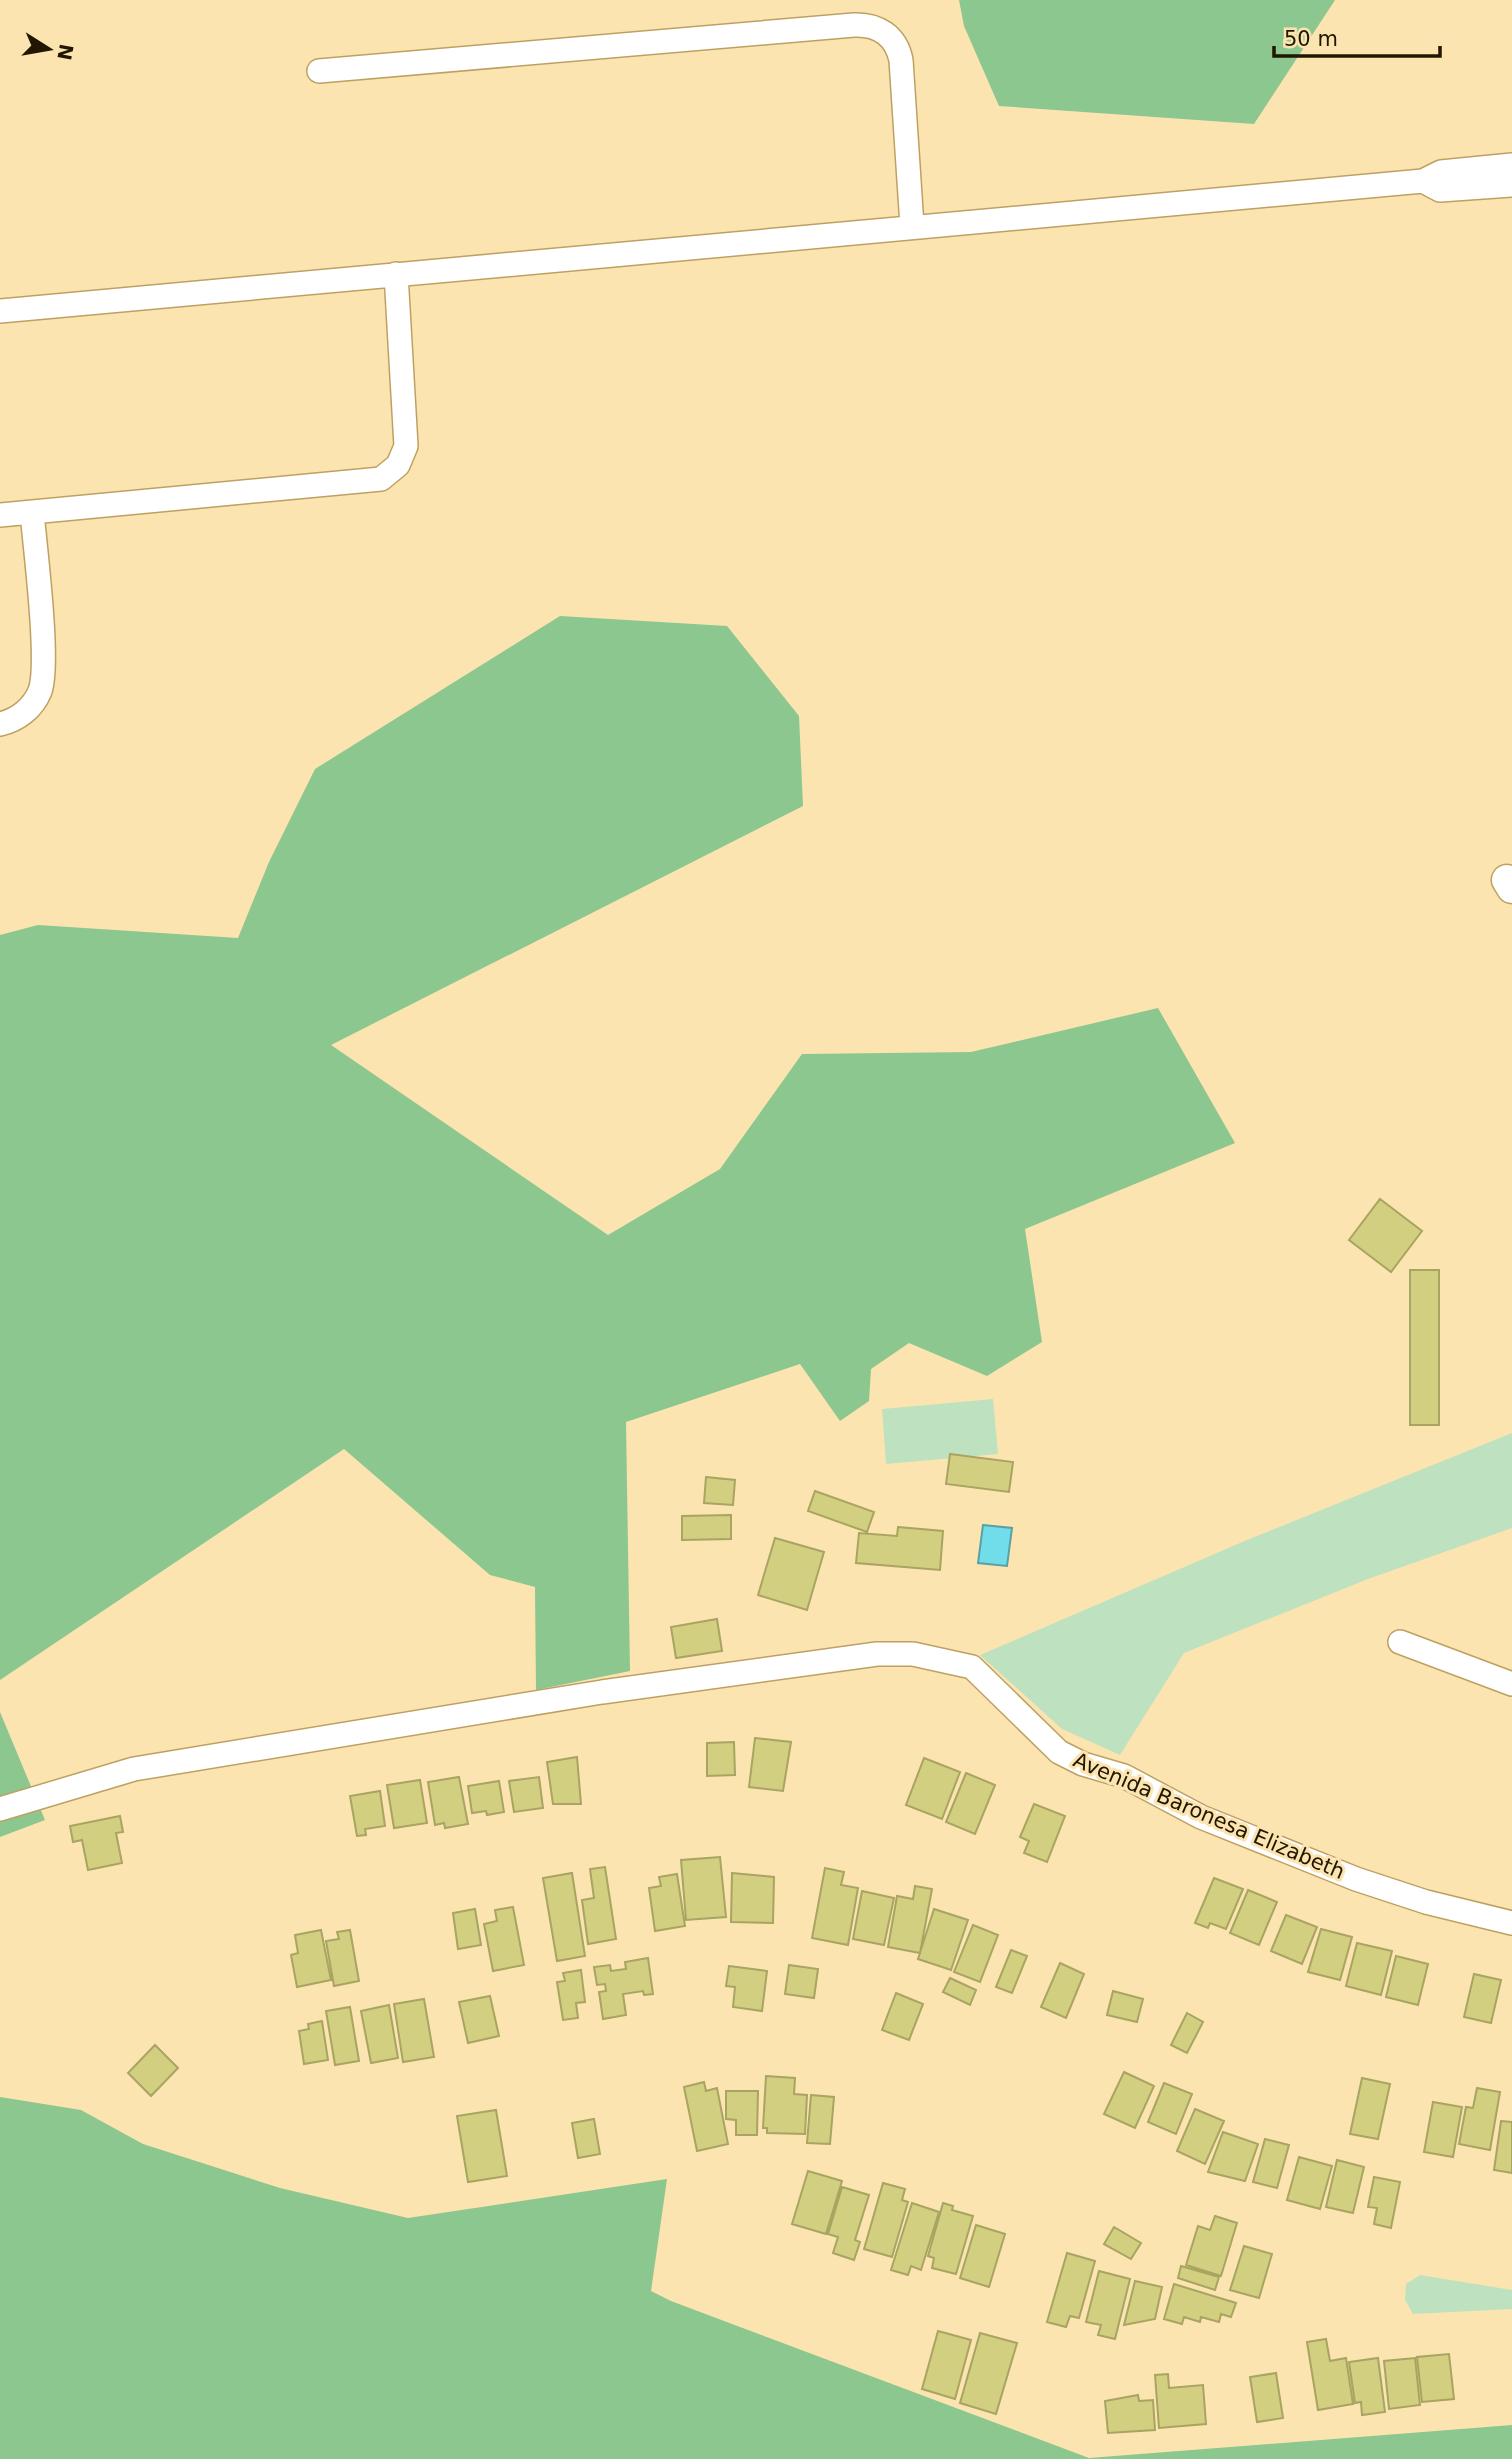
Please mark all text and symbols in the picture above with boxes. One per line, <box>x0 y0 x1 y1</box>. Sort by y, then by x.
north arrow <box>14 14 84 84</box>
scale bar <box>1274 14 1440 58</box>
text: 50 m <box>1284 27 1338 51</box>
text: N <box>53 42 78 62</box>
street label: Avenida Baronesa Elizabeth <box>1070 1748 1348 1884</box>

